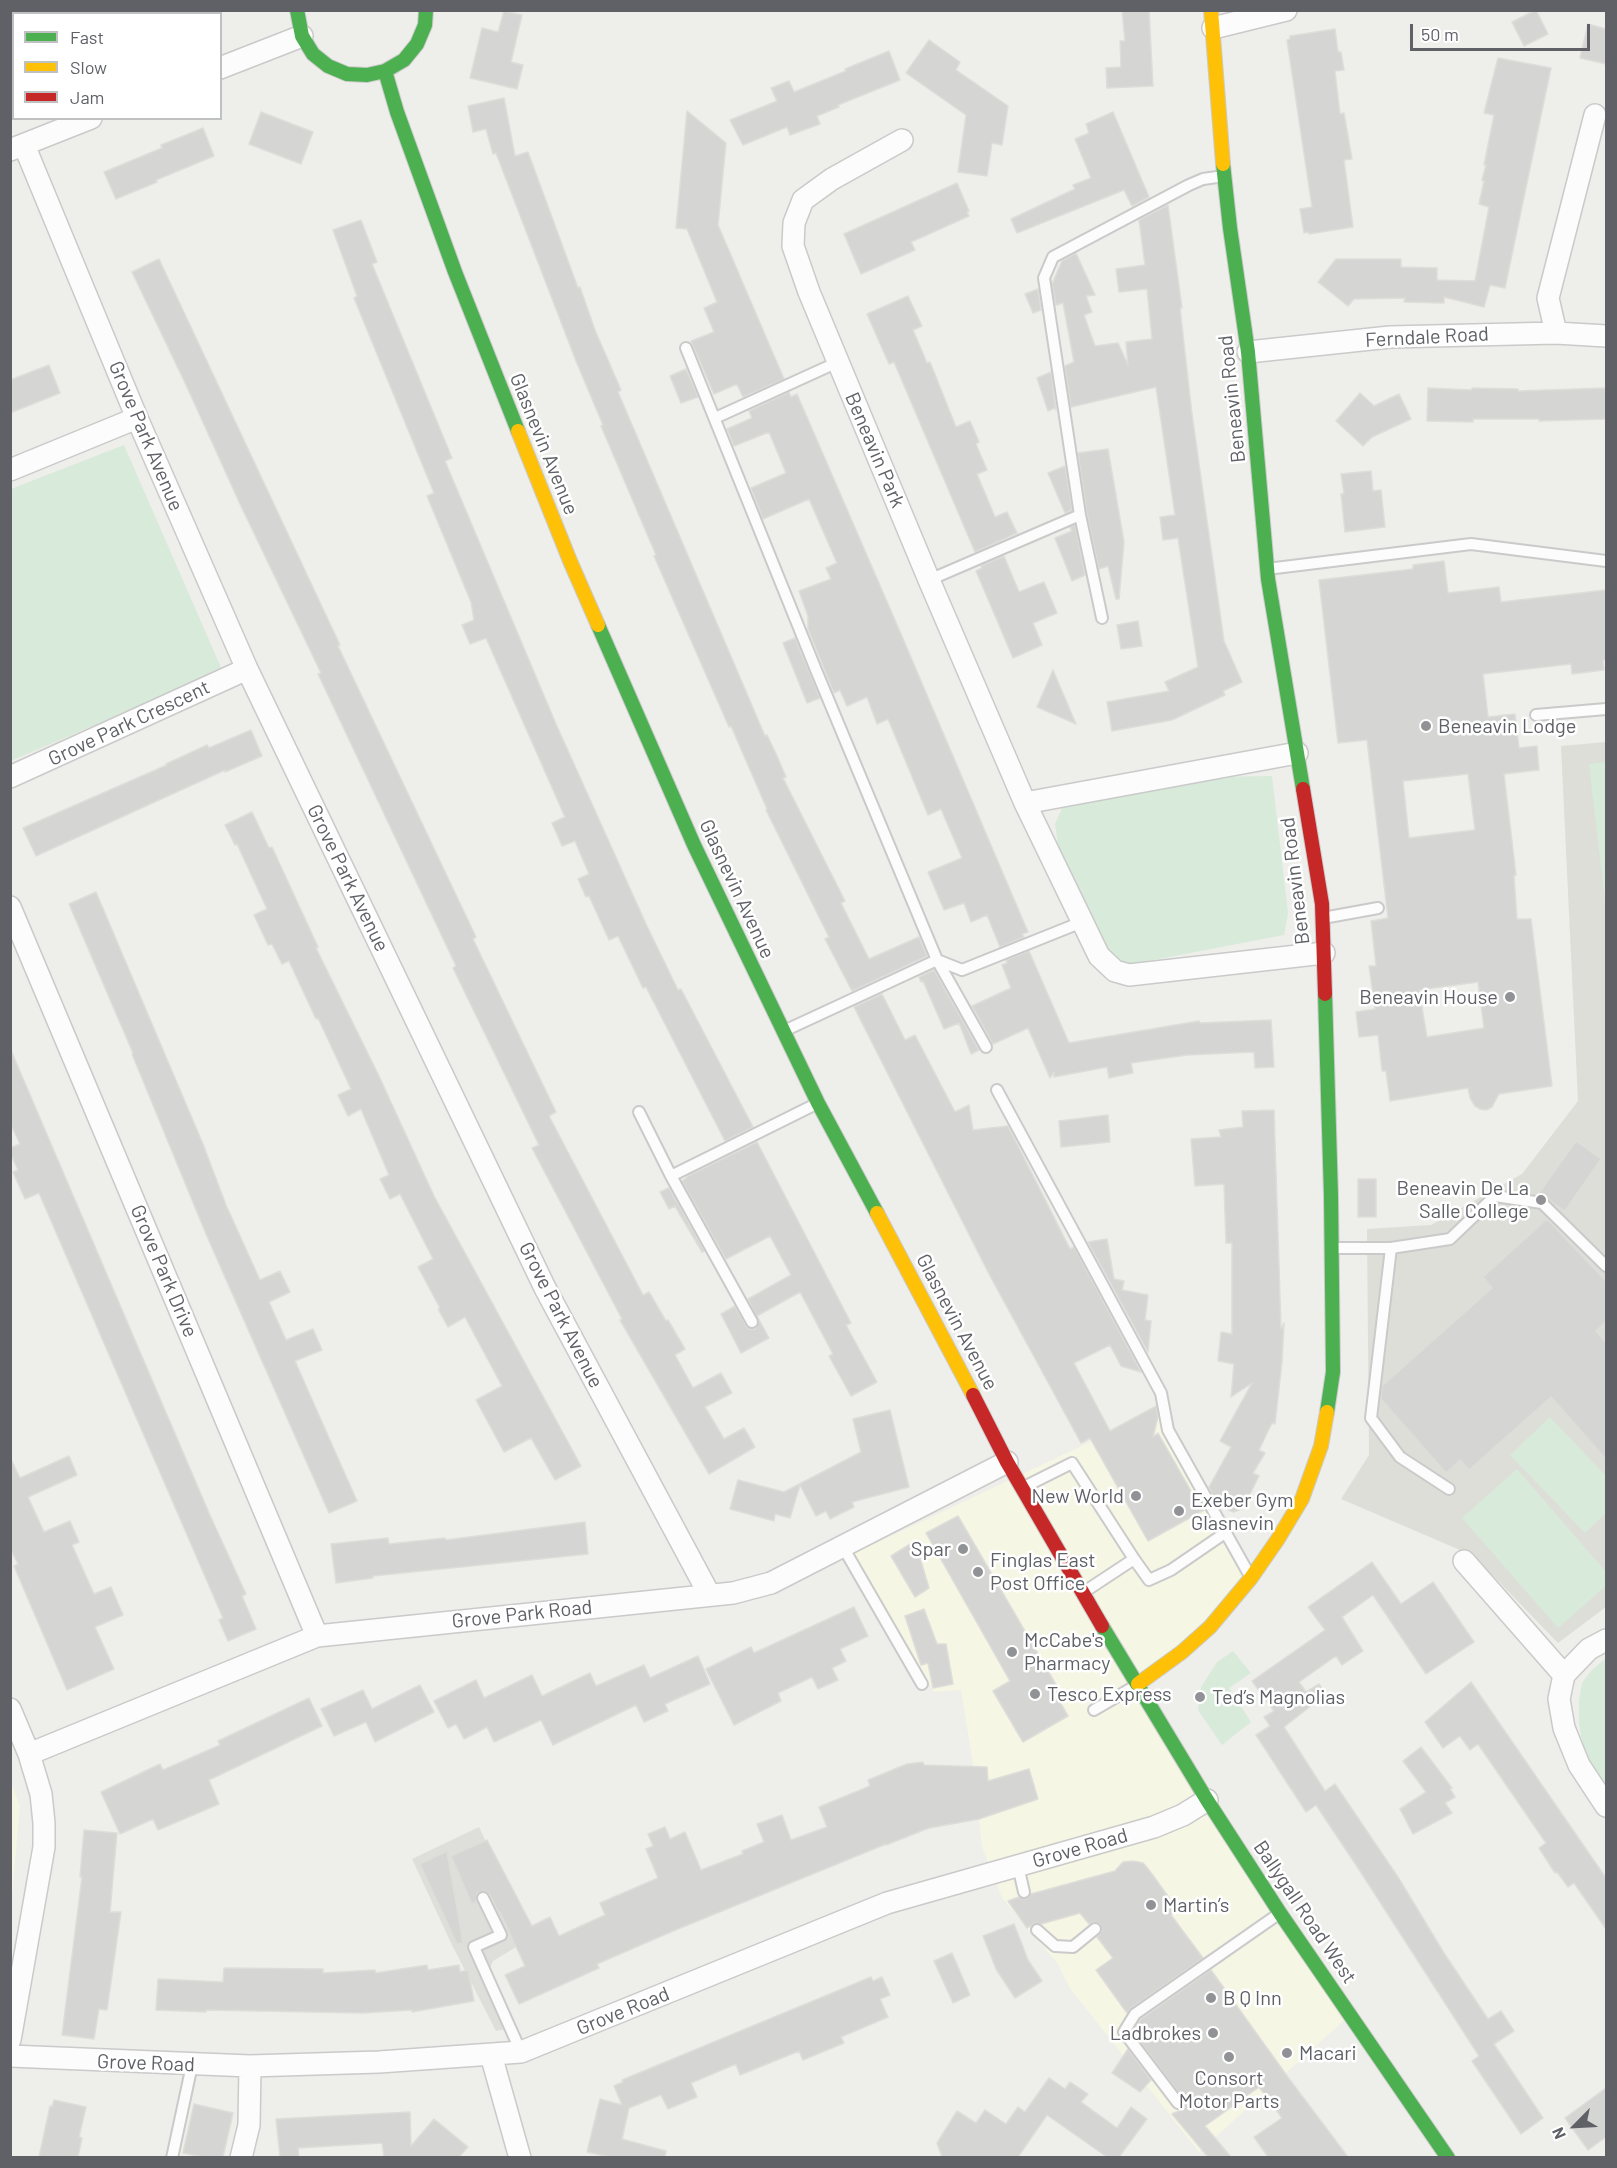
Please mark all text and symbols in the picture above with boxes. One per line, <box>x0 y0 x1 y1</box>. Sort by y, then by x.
legend <box>12 12 222 120</box>
scale bar <box>1413 12 1593 50</box>
text: 50 m <box>1421 23 1459 45</box>
text: Fast <box>70 26 104 48</box>
text: Slow <box>70 56 107 78</box>
text: Jam <box>70 86 104 108</box>
street label: Ferndale Road <box>1365 322 1489 352</box>
street label: Beneavin Road <box>1213 334 1251 464</box>
street label: Grove Park Avenue <box>104 357 188 515</box>
street label: Glasnevin Avenue <box>505 370 583 518</box>
street label: Beneavin Park <box>840 389 910 511</box>
street label: Grove Park Crescent <box>44 675 214 771</box>
place label: Beneavin Lodge <box>1438 714 1576 738</box>
marker: Beneavin Lodge <box>1419 719 1433 733</box>
street label: Grove Park Avenue <box>302 801 394 955</box>
street label: Glasnevin Avenue <box>694 816 780 962</box>
street label: Beneavin Road <box>1275 816 1315 946</box>
place label: Beneavin House <box>1359 985 1498 1009</box>
marker: Beneavin House <box>1503 990 1517 1004</box>
place label: Beneavin De La Salle College <box>1397 1176 1529 1223</box>
marker: Beneavin De La Salle College <box>1534 1193 1548 1207</box>
street label: Grove Park Drive <box>125 1201 203 1341</box>
street label: Grove Park Avenue <box>514 1238 608 1392</box>
street label: Glasnevin Avenue <box>911 1250 1003 1394</box>
place label: New World <box>1031 1484 1124 1508</box>
place label: Exeber Gym Glasnevin <box>1191 1488 1294 1535</box>
marker: New World <box>1129 1489 1143 1503</box>
marker: Exeber Gym Glasnevin <box>1172 1504 1186 1518</box>
place label: Spar <box>911 1537 951 1561</box>
marker: Spar <box>956 1542 970 1556</box>
place label: Finglas East Post Office <box>990 1548 1096 1595</box>
marker: Finglas East Post Office <box>971 1565 985 1579</box>
street label: Grove Park Road <box>450 1595 594 1633</box>
place label: McCabe's Pharmacy <box>1024 1628 1110 1675</box>
marker: McCabe's Pharmacy <box>1005 1645 1019 1659</box>
place label: Tesco Express <box>1047 1682 1172 1706</box>
place label: Ted’s Magnolias <box>1212 1685 1345 1709</box>
marker: Tesco Express <box>1028 1687 1042 1701</box>
marker: Ted’s Magnolias <box>1193 1690 1207 1704</box>
street label: Grove Road <box>1030 1823 1130 1873</box>
street label: Ballygall Road West <box>1248 1836 1362 1988</box>
place label: Martin’s <box>1163 1893 1229 1917</box>
marker: Martin’s <box>1144 1898 1158 1912</box>
street label: Grove Road <box>573 1982 673 2040</box>
place label: B Q Inn <box>1223 1986 1282 2010</box>
marker: B Q Inn <box>1204 1991 1218 2005</box>
place label: Ladbrokes <box>1110 2021 1201 2045</box>
marker: Ladbrokes <box>1206 2026 1220 2040</box>
place label: Macari <box>1299 2041 1357 2065</box>
marker: Macari <box>1280 2046 1294 2060</box>
street label: Grove Road <box>97 2049 195 2077</box>
marker: Consort Motor Parts <box>1222 2050 1236 2064</box>
place label: Consort Motor Parts <box>1179 2066 1279 2113</box>
north arrow <box>1545 2096 1605 2156</box>
text: N <box>1547 2125 1569 2142</box>

